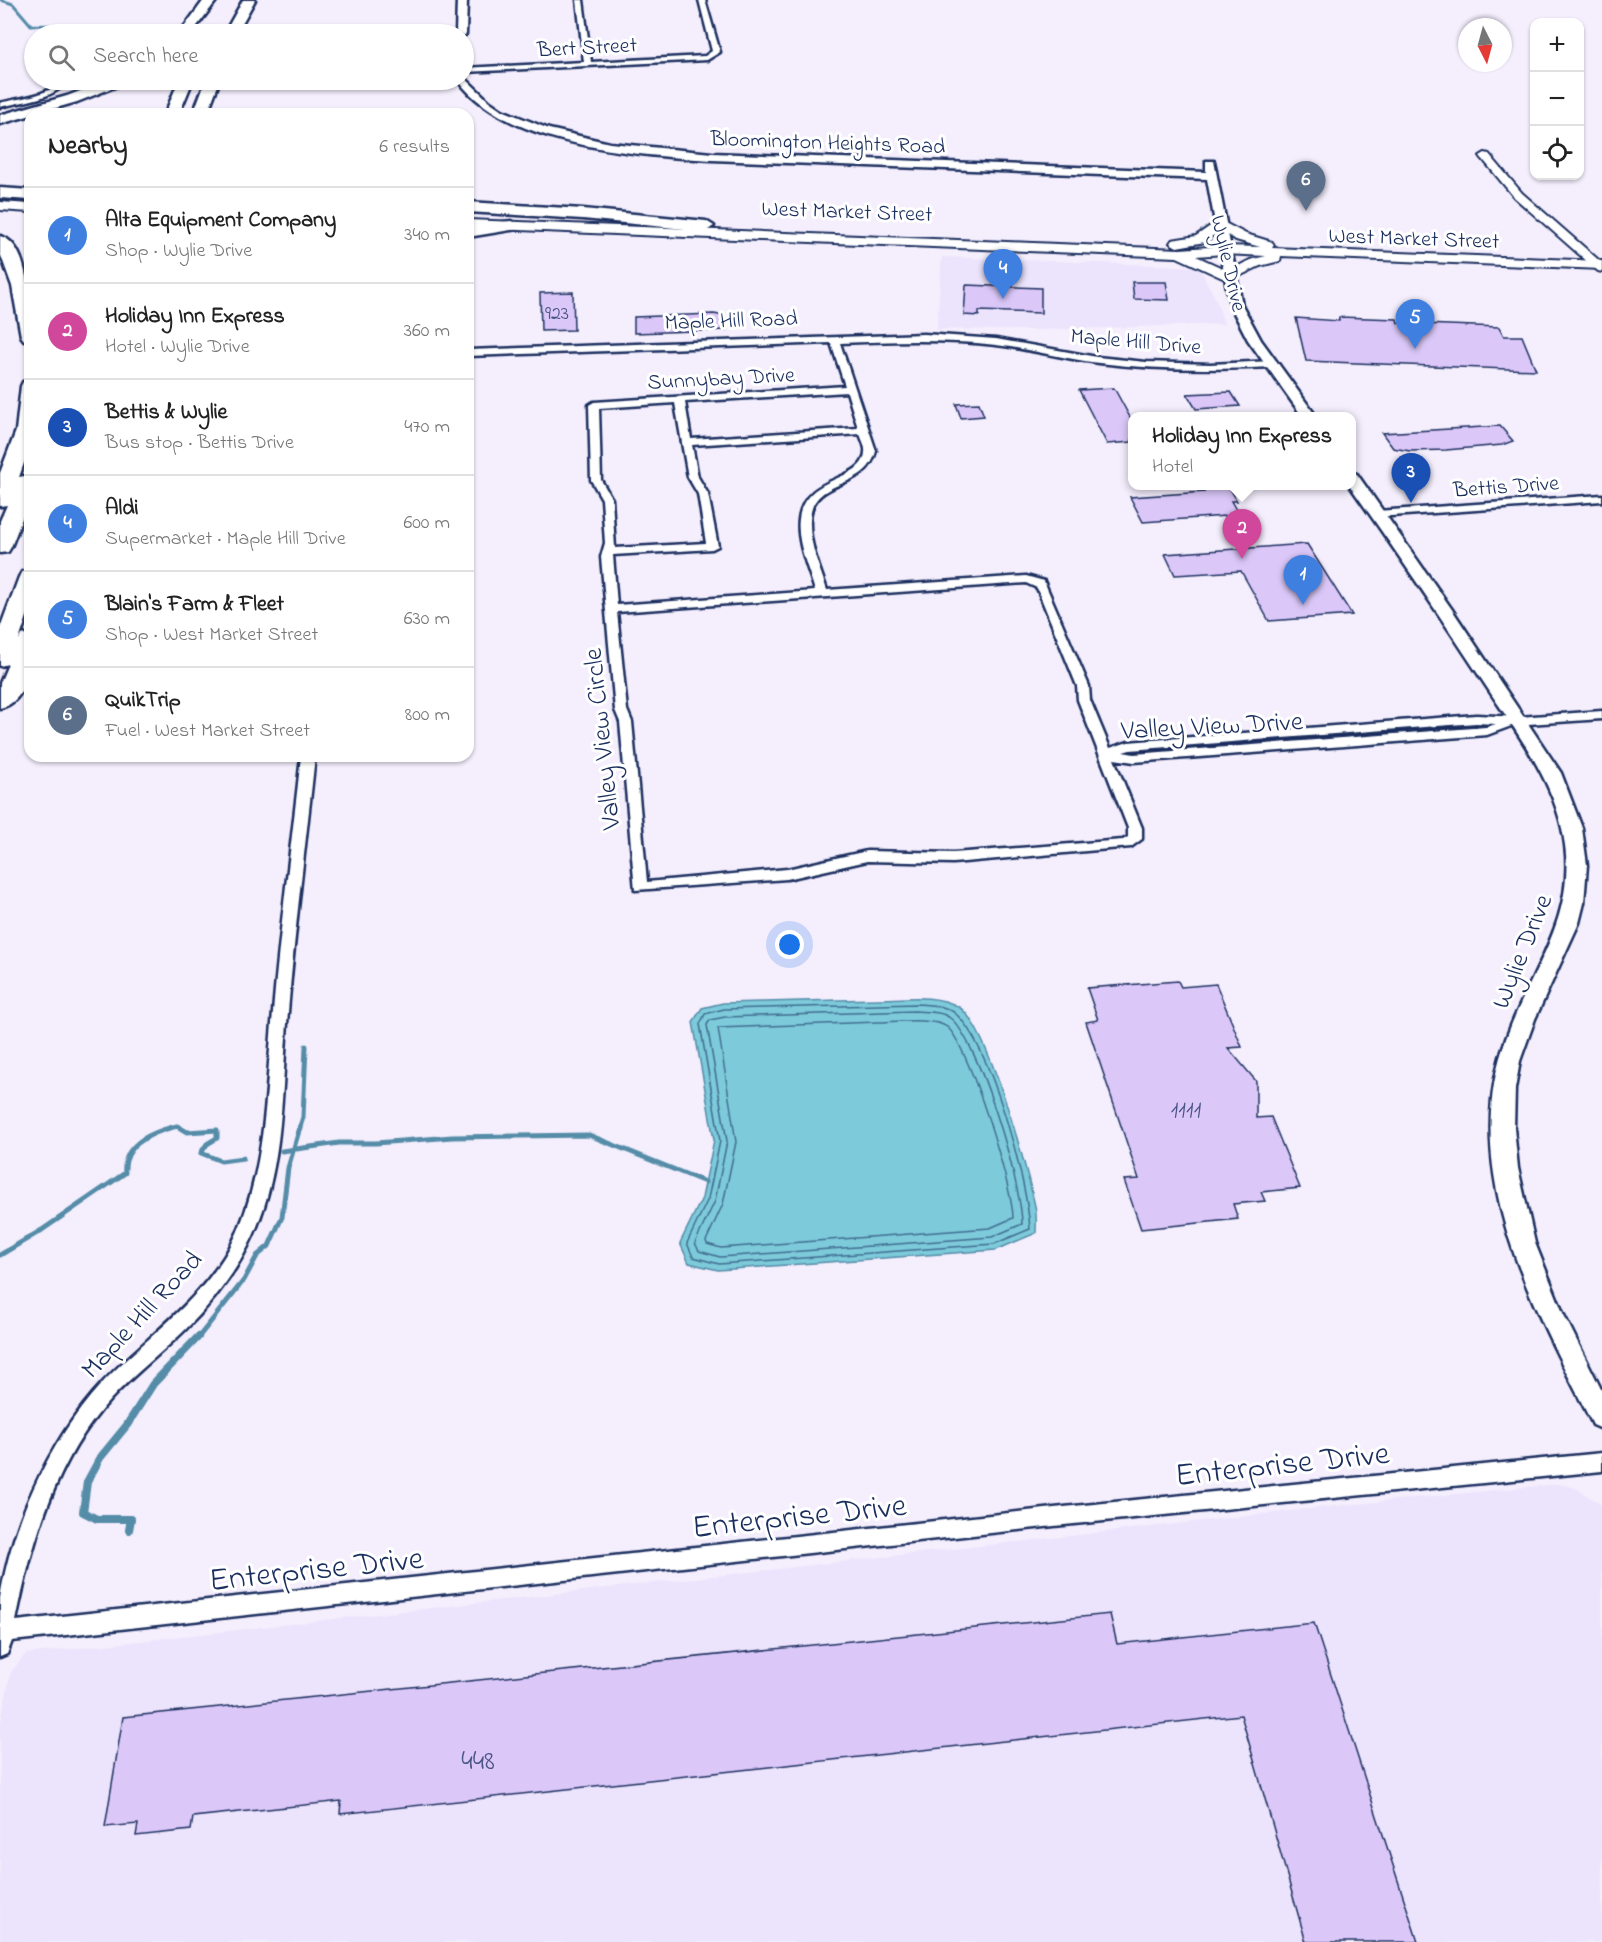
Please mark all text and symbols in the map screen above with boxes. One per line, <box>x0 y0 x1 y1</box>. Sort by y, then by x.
north arrow <box>1458 18 1512 72</box>
map controls <box>1530 18 1584 180</box>
button: + <box>1530 18 1584 72</box>
search box <box>24 24 474 90</box>
street label: Bert Street <box>535 30 638 68</box>
icon: search <box>45 41 78 74</box>
text: Search here <box>93 41 198 73</box>
button: − <box>1530 72 1584 126</box>
street label: Bloomington Heights Road <box>709 124 946 165</box>
button: locate <box>1530 126 1584 180</box>
text: Nearby <box>48 128 127 166</box>
text: 6 results <box>379 133 450 162</box>
pin: 6 <box>1286 162 1326 211</box>
street label: West Market Street <box>761 194 933 232</box>
text: Alta Equipment Company <box>105 205 336 237</box>
street label: Wylie Drive <box>1199 212 1254 315</box>
text: 1 <box>64 221 71 250</box>
text: 340 m <box>404 221 450 250</box>
street label: West Market Street <box>1328 221 1500 259</box>
text: Shop · Wylie Drive <box>105 237 252 266</box>
pin: 4 <box>984 250 1022 299</box>
house number: 923 <box>545 300 569 329</box>
pin: 5 <box>1396 300 1434 349</box>
text: Holiday Inn Express <box>105 301 285 333</box>
street label: Maple Hill Road <box>664 304 798 340</box>
text: 2 <box>63 317 72 346</box>
text: 360 m <box>404 317 450 346</box>
street label: Maple Hill Drive <box>1069 321 1203 365</box>
text: Hotel · Wylie Drive <box>105 333 250 362</box>
street label: Sunnybay Drive <box>647 360 796 401</box>
text: Bettis & Wylie <box>105 397 227 429</box>
popup <box>1128 412 1356 490</box>
text: 3 <box>63 413 72 442</box>
text: 470 m <box>404 413 450 442</box>
text: Holiday Inn Express <box>1152 421 1332 453</box>
text: Bus stop · Bettis Drive <box>105 429 294 458</box>
text: Hotel <box>1152 453 1193 482</box>
pin: 3 <box>1392 454 1430 503</box>
street label: Bettis Drive <box>1451 468 1560 508</box>
text: Aldi <box>105 493 139 525</box>
text: 4 <box>63 509 72 538</box>
text: 600 m <box>403 509 450 538</box>
pin: 2 <box>1222 510 1262 559</box>
text: Supermarket · Maple Hill Drive <box>105 525 346 554</box>
pin: 1 <box>1284 556 1322 605</box>
text: Blain's Farm & Fleet <box>105 589 284 621</box>
text: 5 <box>62 605 73 634</box>
text: 630 m <box>404 605 450 634</box>
text: Shop · West Market Street <box>105 621 318 650</box>
street label: Valley View Circle <box>574 645 633 832</box>
text: QuikTrip <box>105 685 181 717</box>
text: 6 <box>63 701 72 730</box>
text: 800 m <box>405 701 450 730</box>
street label: Valley View Drive <box>1119 703 1305 752</box>
text: Fuel · West Market Street <box>105 717 310 746</box>
street label: Wylie Drive <box>1483 888 1564 1015</box>
your location <box>775 930 804 959</box>
house number: 1111 <box>1171 1094 1202 1129</box>
street label: Maple Hill Road <box>73 1243 213 1389</box>
street label: Enterprise Drive <box>1173 1431 1392 1501</box>
street label: Enterprise Drive <box>690 1483 909 1553</box>
street label: Enterprise Drive <box>207 1536 426 1606</box>
house number: 448 <box>461 1742 495 1783</box>

